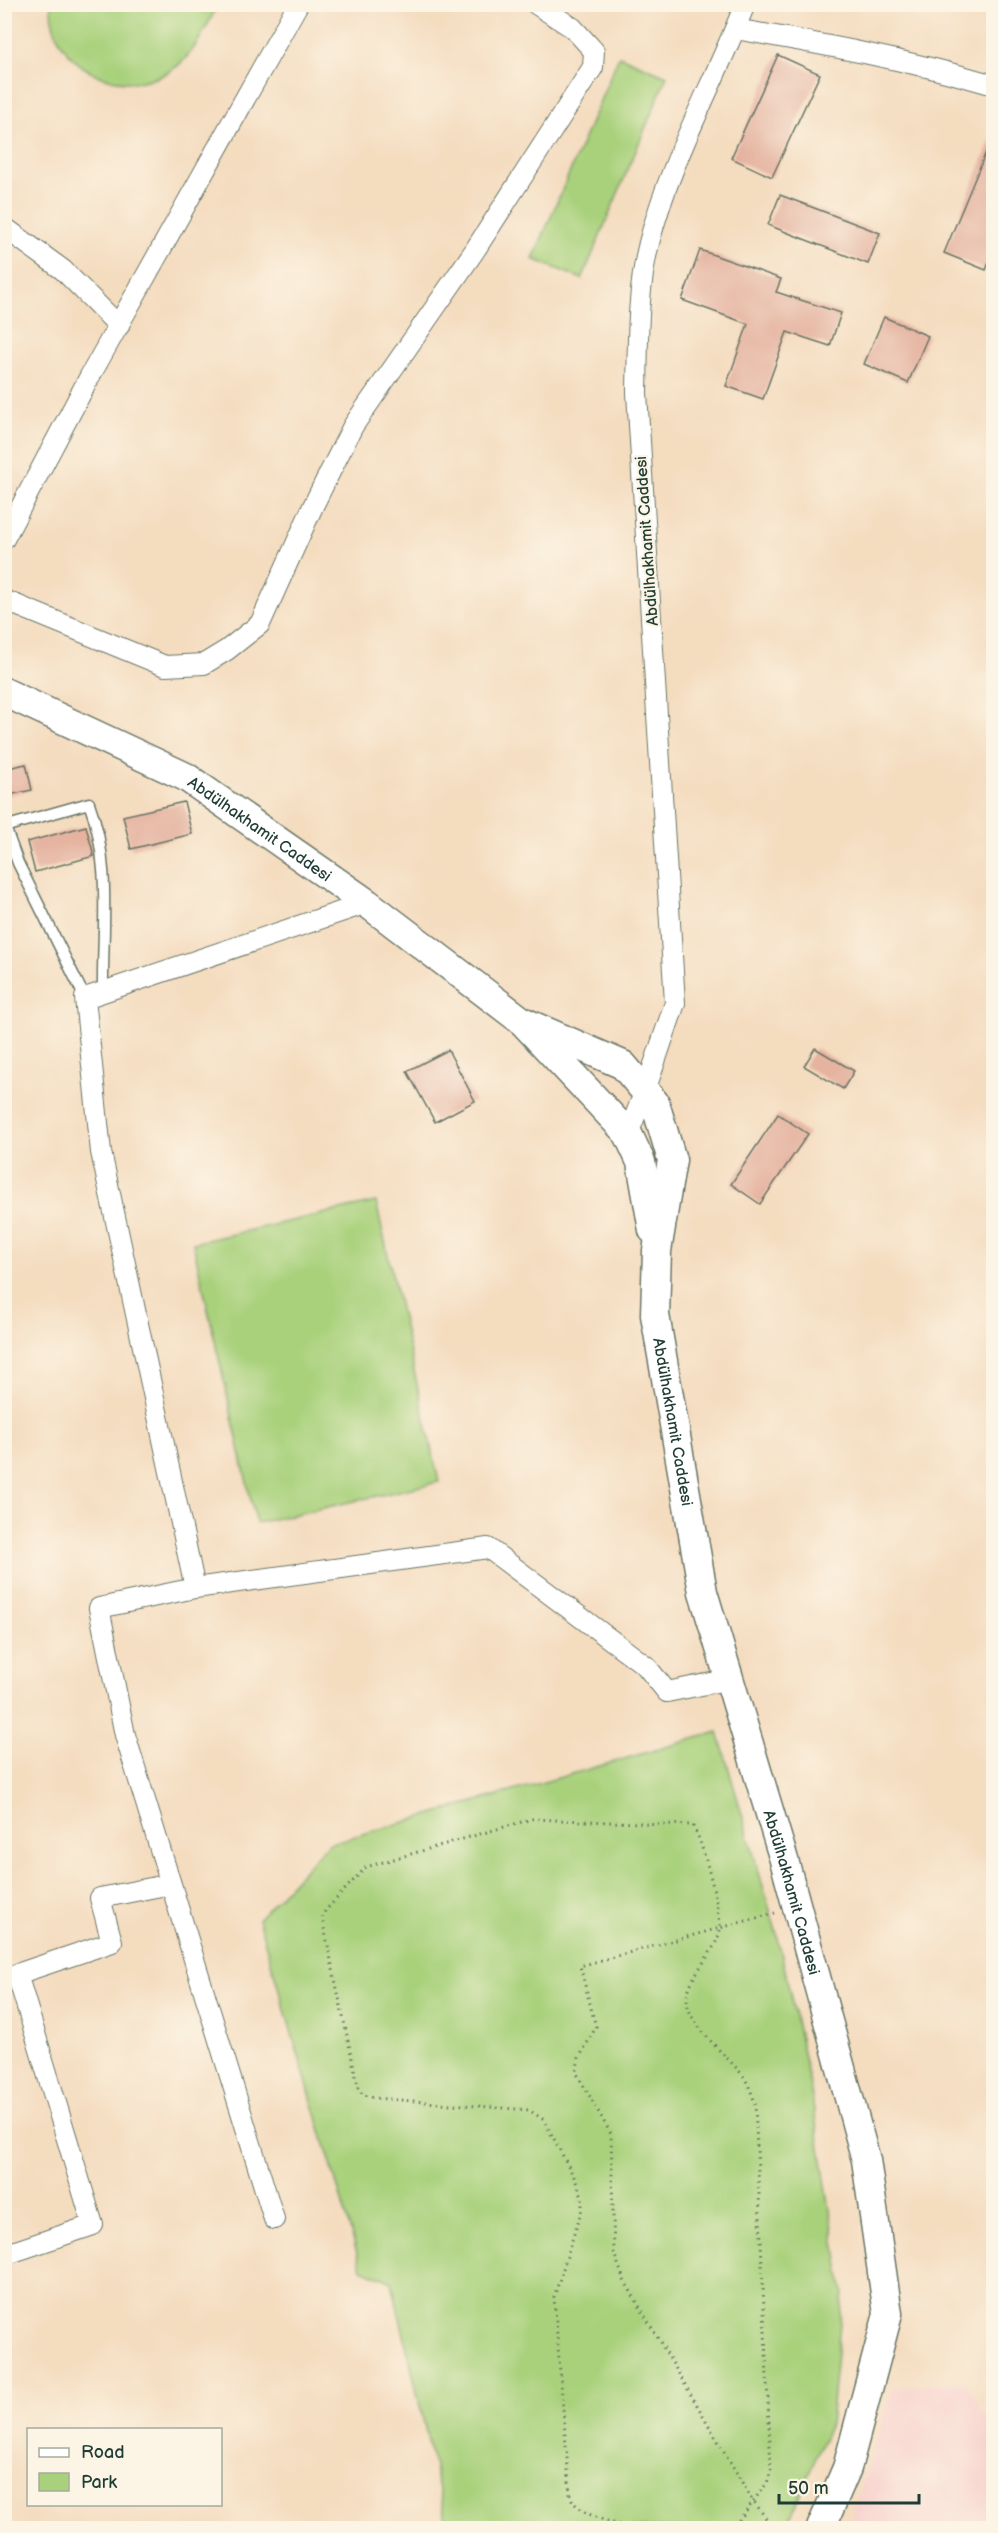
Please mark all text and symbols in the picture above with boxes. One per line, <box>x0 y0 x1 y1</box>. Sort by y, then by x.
street label: Abdülhakhamit Caddesi <box>632 455 663 627</box>
street label: Abdülhakhamit Caddesi <box>184 773 334 886</box>
street label: Abdülhakhamit Caddesi <box>648 1336 696 1508</box>
street label: Abdülhakhamit Caddesi <box>758 1808 823 1977</box>
legend <box>27 2428 222 2506</box>
text: Road <box>81 2442 125 2463</box>
scale bar <box>779 2467 918 2505</box>
text: Park <box>81 2472 117 2493</box>
text: 50 m <box>788 2478 829 2499</box>

